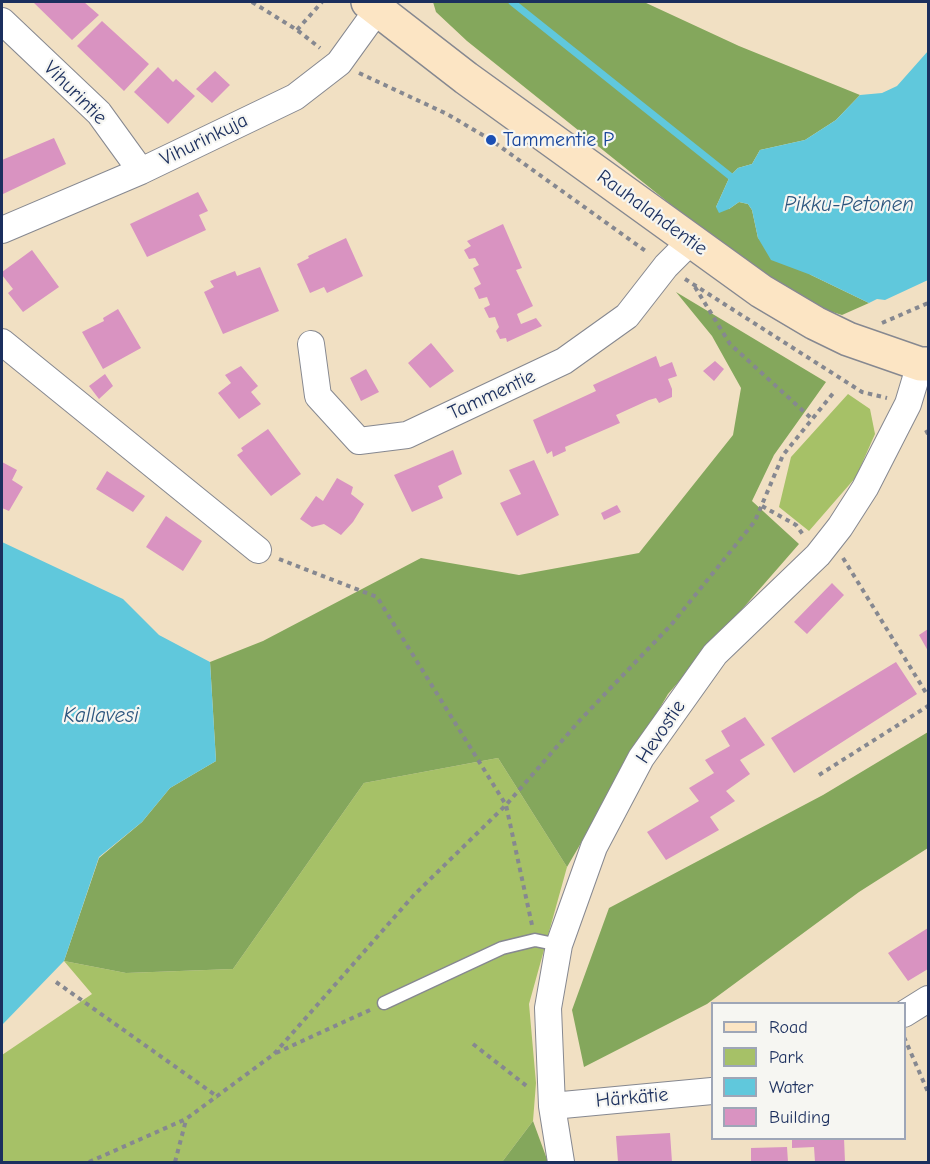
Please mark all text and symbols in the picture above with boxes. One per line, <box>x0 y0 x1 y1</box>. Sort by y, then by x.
street label: Vihurintie <box>38 56 112 130</box>
street label: Vihurinkuja <box>156 108 252 172</box>
place label: Tammentie P <box>503 128 614 152</box>
marker: Tammentie P <box>484 133 498 147</box>
street label: Rauhalahdentie <box>592 165 712 261</box>
water label: Pikku-Petonen <box>784 192 914 218</box>
street label: Tammentie <box>445 364 539 426</box>
street label: Hevostie <box>631 696 691 768</box>
water label: Kallavesi <box>63 703 139 729</box>
legend <box>711 1002 906 1140</box>
text: Road <box>769 1017 808 1038</box>
text: Park <box>769 1047 803 1068</box>
text: Water <box>769 1077 813 1098</box>
street label: Härkätie <box>595 1083 669 1113</box>
text: Building <box>769 1107 831 1128</box>

